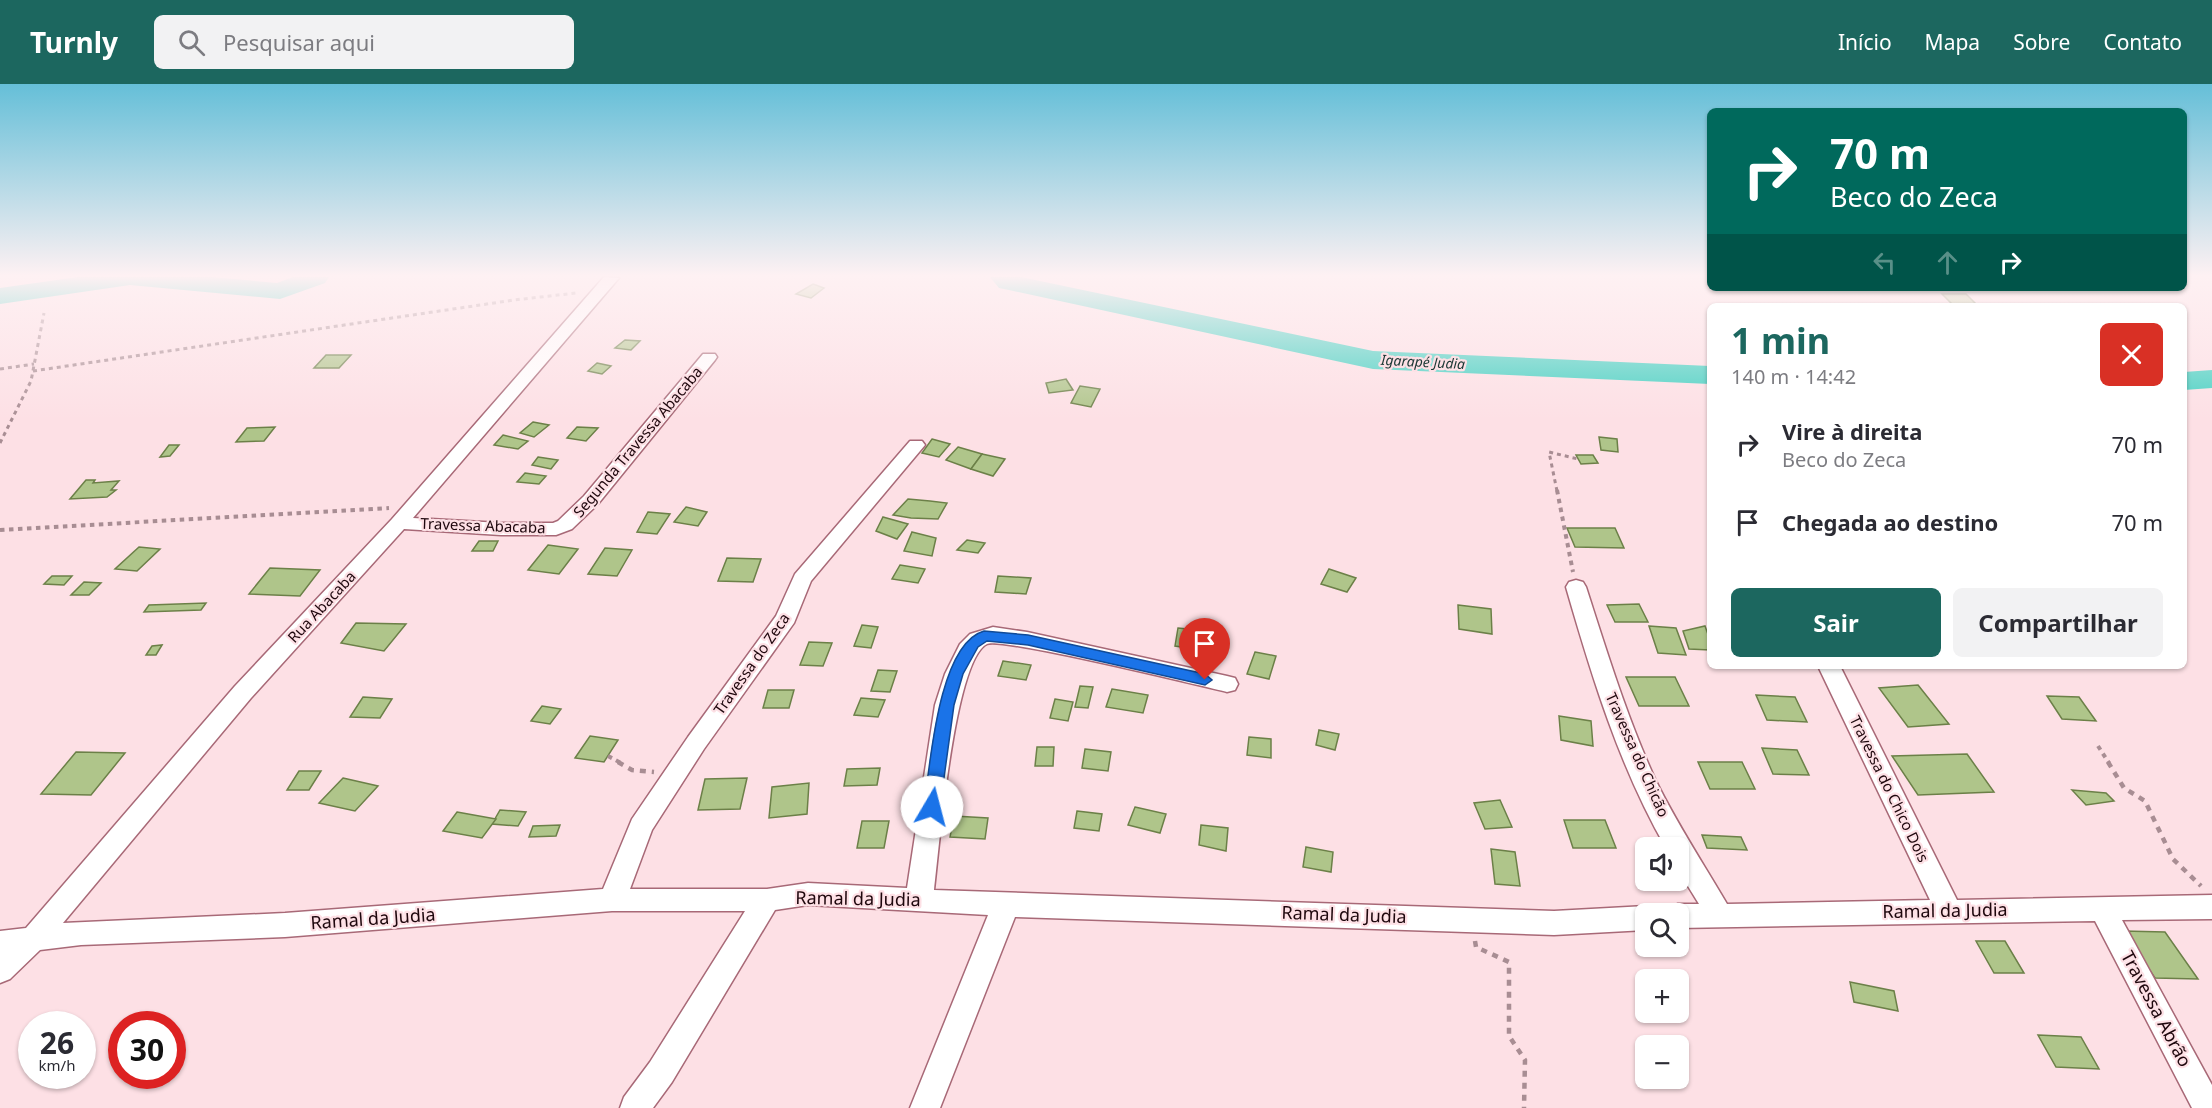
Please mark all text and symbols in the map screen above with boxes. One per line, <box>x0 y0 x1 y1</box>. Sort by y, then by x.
search box <box>154 15 574 69</box>
text: Turnly <box>30 23 118 61</box>
icon: search <box>175 26 208 59</box>
text: Pesquisar aqui <box>223 27 375 57</box>
text: Início <box>1838 28 1892 56</box>
text: Mapa <box>1925 28 1980 56</box>
text: Sobre <box>2013 28 2070 56</box>
text: Contato <box>2103 28 2182 56</box>
text: 70 m <box>1830 124 1930 181</box>
icon: right <box>1731 132 1809 210</box>
text: Beco do Zeca <box>1830 178 1998 215</box>
icon: left <box>1868 246 1901 279</box>
icon: ahead <box>1931 246 1964 279</box>
icon: right <box>1994 246 2027 279</box>
text: 1 min <box>1731 316 1830 365</box>
button: close <box>2100 323 2163 386</box>
water label: Igarapé Judia <box>1380 350 1466 373</box>
street label: Segunda Travessa Abacaba <box>568 362 706 521</box>
text: 140 m · 14:42 <box>1731 363 1856 390</box>
text: Vire à direita <box>1782 416 1922 446</box>
icon: right <box>1731 428 1764 461</box>
text: 70 m <box>2112 429 2163 459</box>
text: Beco do Zeca <box>1782 446 1906 473</box>
icon: arrive <box>1731 506 1764 539</box>
text: Chegada ao destino <box>1782 507 1998 537</box>
text: 70 m <box>2112 507 2163 537</box>
street label: Travessa Abacaba <box>420 513 546 537</box>
street label: Rua Abacaba <box>283 566 360 647</box>
button: Sair <box>1731 588 1941 657</box>
button: Compartilhar <box>1953 588 2163 657</box>
street label: Travessa do Zeca <box>709 609 794 718</box>
pin <box>1179 618 1230 680</box>
icon: arrive <box>1188 627 1221 660</box>
street label: Travessa do Chicão <box>1601 689 1674 820</box>
street label: Travessa do Chico Dois <box>1846 712 1934 865</box>
position arrow <box>900 775 964 839</box>
map controls <box>1635 837 1689 1089</box>
button: sound <box>1635 837 1689 891</box>
street label: Ramal da Judia <box>795 885 921 911</box>
street label: Ramal da Judia <box>1882 897 2008 923</box>
street label: Ramal da Judia <box>1281 900 1407 928</box>
street label: Ramal da Judia <box>310 902 436 934</box>
button: search <box>1635 903 1689 957</box>
street label: Travessa Abrão <box>2116 946 2198 1071</box>
button: + <box>1635 969 1689 1023</box>
speed limit sign: 30 <box>108 1011 186 1089</box>
text: 26 <box>40 1022 74 1063</box>
button: − <box>1635 1035 1689 1089</box>
text: km/h <box>39 1055 75 1075</box>

